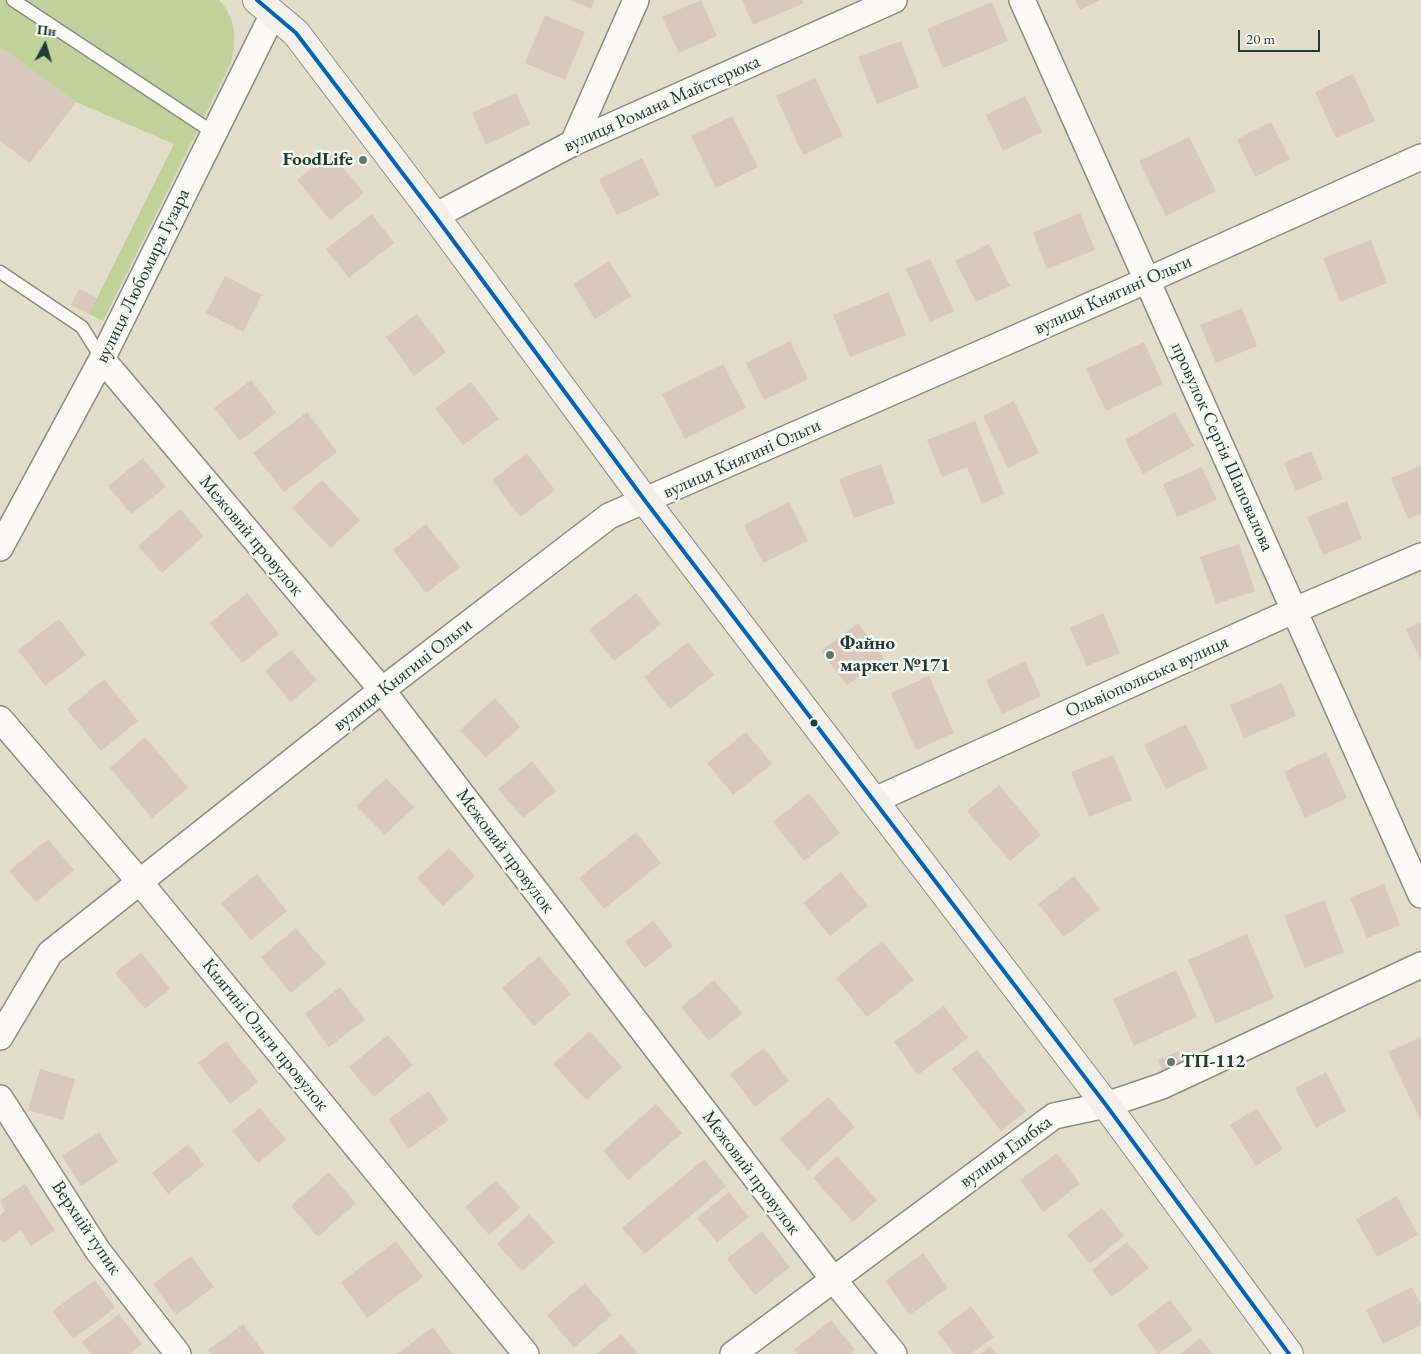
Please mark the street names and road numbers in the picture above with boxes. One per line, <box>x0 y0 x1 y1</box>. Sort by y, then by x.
street label: вулиця Романа Майстерюка <box>560 50 764 158</box>
street label: вулиця Любомира Гузара <box>91 185 195 367</box>
street label: вулиця Княгині Ольги <box>1031 250 1195 340</box>
street label: провулок Сергія Шаповалова <box>1166 339 1278 555</box>
street label: вулиця Княгині Ольги <box>660 414 824 504</box>
street label: Межовий провулок <box>194 471 308 601</box>
street label: вулиця Княгині Ольги <box>329 614 477 736</box>
street label: Ольвіопольська вулиця <box>1062 631 1232 723</box>
street label: Межовий провулок <box>451 784 559 918</box>
street label: Княгині Ольги провулок <box>197 954 333 1116</box>
street label: Межовий провулок <box>697 1106 805 1240</box>
street label: вулиця Глибка <box>955 1111 1057 1193</box>
street label: Верхній тупик <box>46 1176 126 1280</box>

